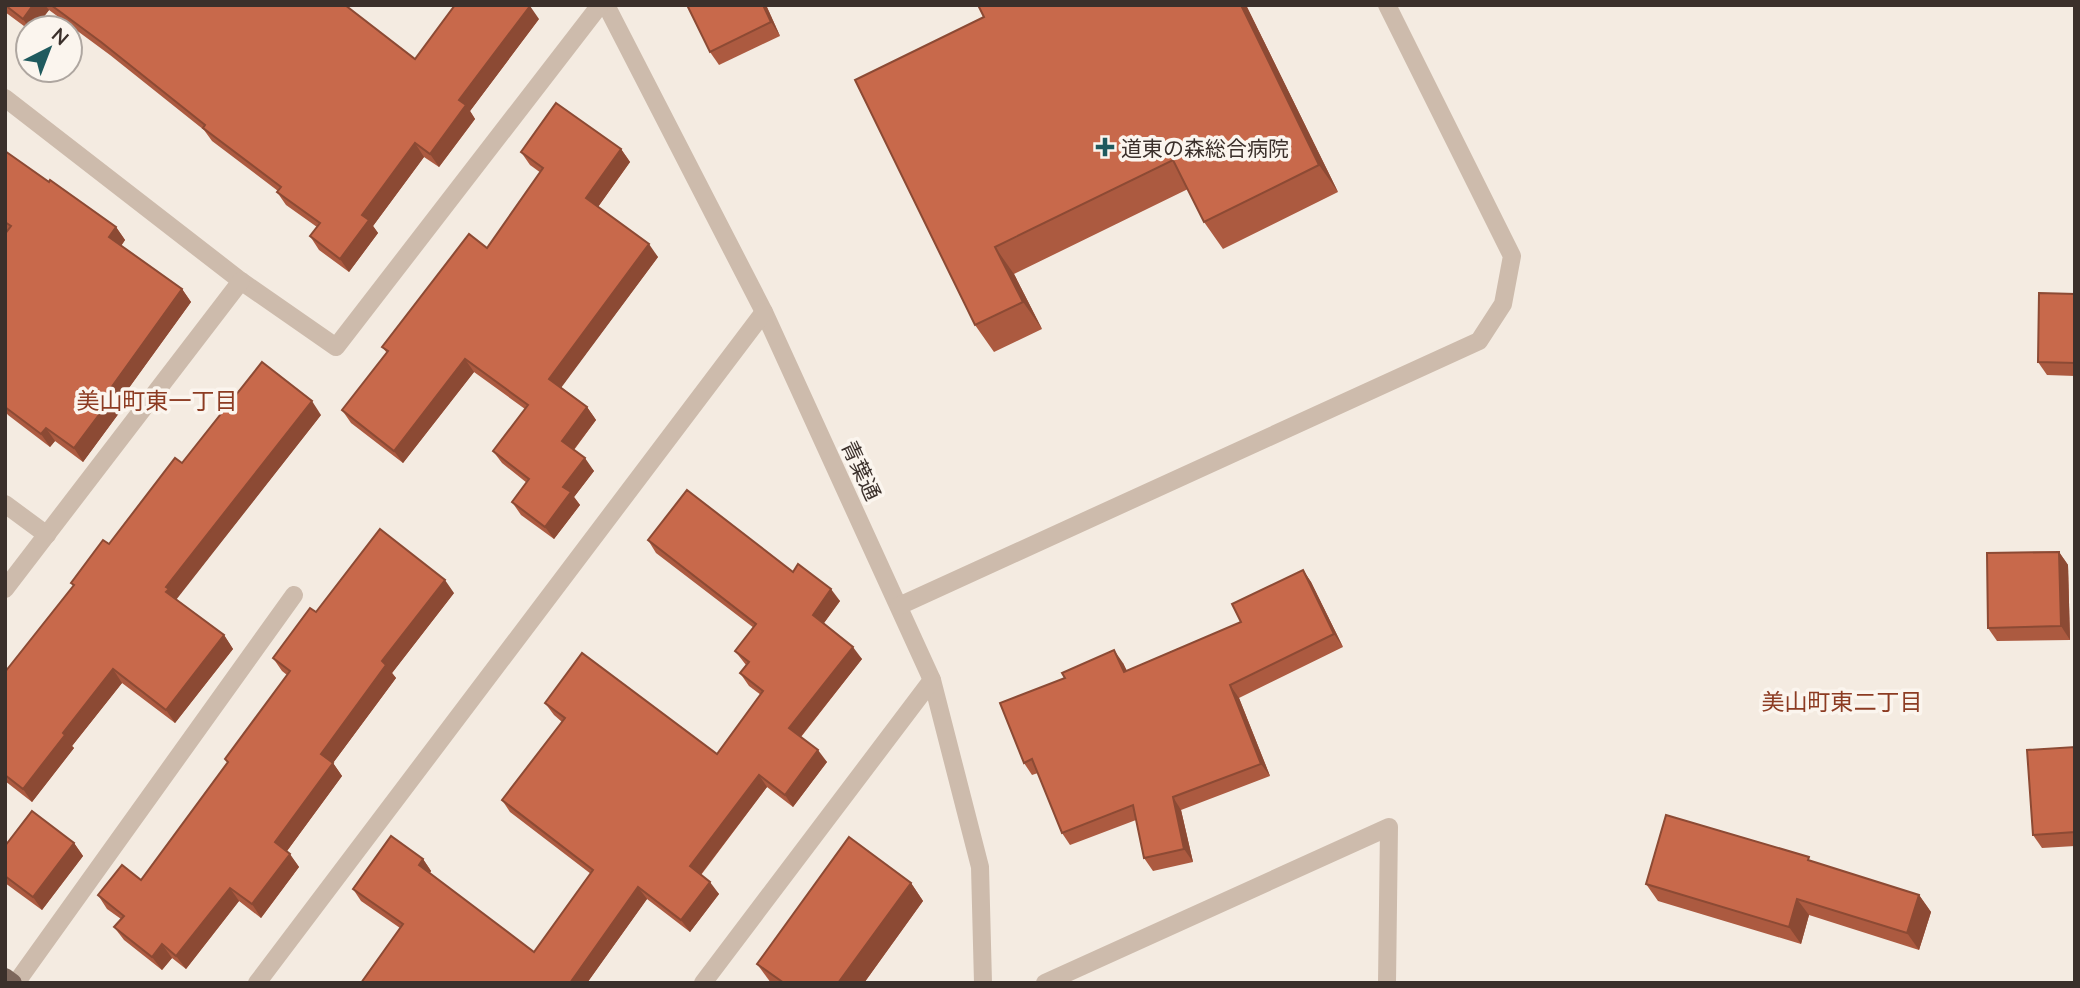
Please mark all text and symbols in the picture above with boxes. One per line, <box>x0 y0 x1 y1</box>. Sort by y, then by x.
north arrow <box>14 14 84 84</box>
text: N <box>48 23 74 49</box>
place label: 道東の森総合病院 <box>1121 135 1289 160</box>
marker: 道東の森総合病院 <box>1095 137 1115 157</box>
district label: 美山町東一丁目 <box>77 386 238 414</box>
street label: 青葉通 <box>837 436 887 504</box>
district label: 美山町東二丁目 <box>1762 687 1923 715</box>

